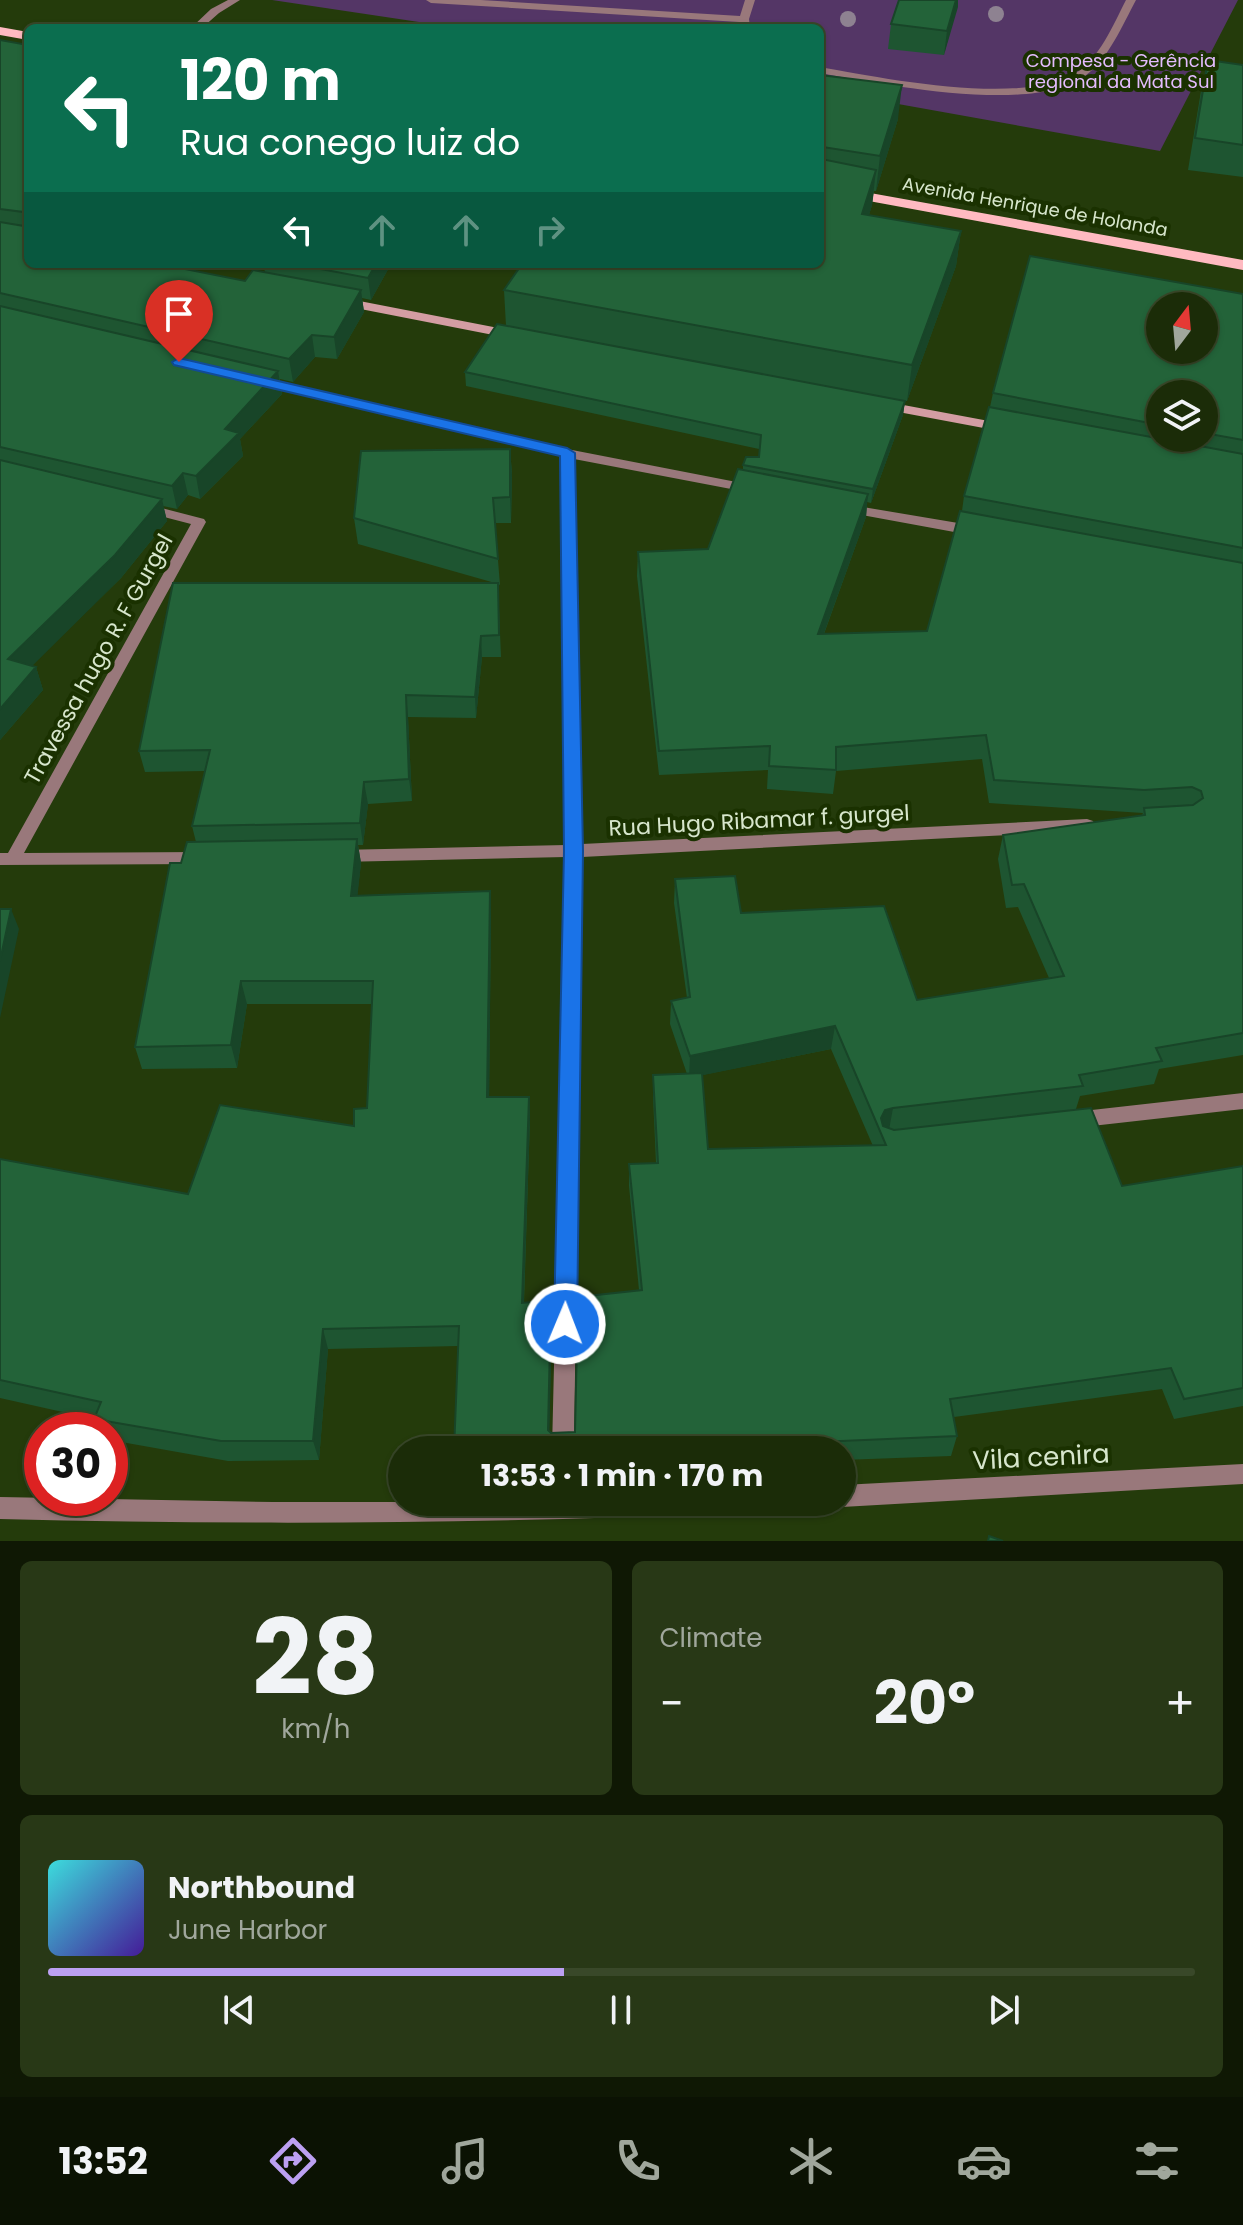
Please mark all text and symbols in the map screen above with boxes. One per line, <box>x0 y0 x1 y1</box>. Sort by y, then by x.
text: 120 m <box>180 41 341 120</box>
park label: Compesa - Gerência regional da Mata Sul <box>1026 48 1216 94</box>
icon: left <box>48 56 152 160</box>
text: Rua conego luiz do <box>180 117 520 168</box>
street label: Avenida Henrique de Holanda <box>900 171 1170 242</box>
icon: left <box>276 208 320 252</box>
icon: ahead <box>360 208 404 252</box>
icon: ahead <box>444 208 488 252</box>
icon: right <box>528 208 572 252</box>
pin <box>145 280 213 362</box>
icon: arrive <box>157 292 201 336</box>
north arrow <box>1146 292 1218 364</box>
map controls <box>1146 292 1218 452</box>
button: layers <box>1146 380 1218 452</box>
street label: Travessa hugo R. F Gurgel <box>17 528 180 790</box>
street label: Rua Hugo Ribamar f. gurgel <box>608 797 910 844</box>
position arrow <box>523 1282 607 1366</box>
speed limit sign: 30 <box>24 1412 128 1516</box>
street label: Vila cenira <box>972 1435 1110 1479</box>
text: 13:53 · 1 min · 170 m <box>481 1454 763 1497</box>
text: 28 <box>252 1585 379 1730</box>
text: Climate <box>660 1620 762 1656</box>
text: 20° <box>874 1661 975 1745</box>
text: − <box>660 1673 684 1734</box>
text: + <box>1165 1673 1195 1734</box>
text: km/h <box>281 1711 350 1747</box>
text: Northbound <box>168 1866 355 1909</box>
text: June Harbor <box>168 1912 327 1948</box>
icon: previous <box>217 1988 261 2032</box>
icon: pause <box>599 1988 643 2032</box>
icon: next <box>982 1988 1026 2032</box>
icon: directions <box>265 2133 321 2189</box>
icon: music <box>437 2133 493 2189</box>
icon: phone <box>610 2133 666 2189</box>
icon: climate <box>783 2133 839 2189</box>
icon: car <box>956 2133 1012 2189</box>
icon: filters <box>1129 2133 1185 2189</box>
text: 13:52 <box>58 2136 148 2187</box>

